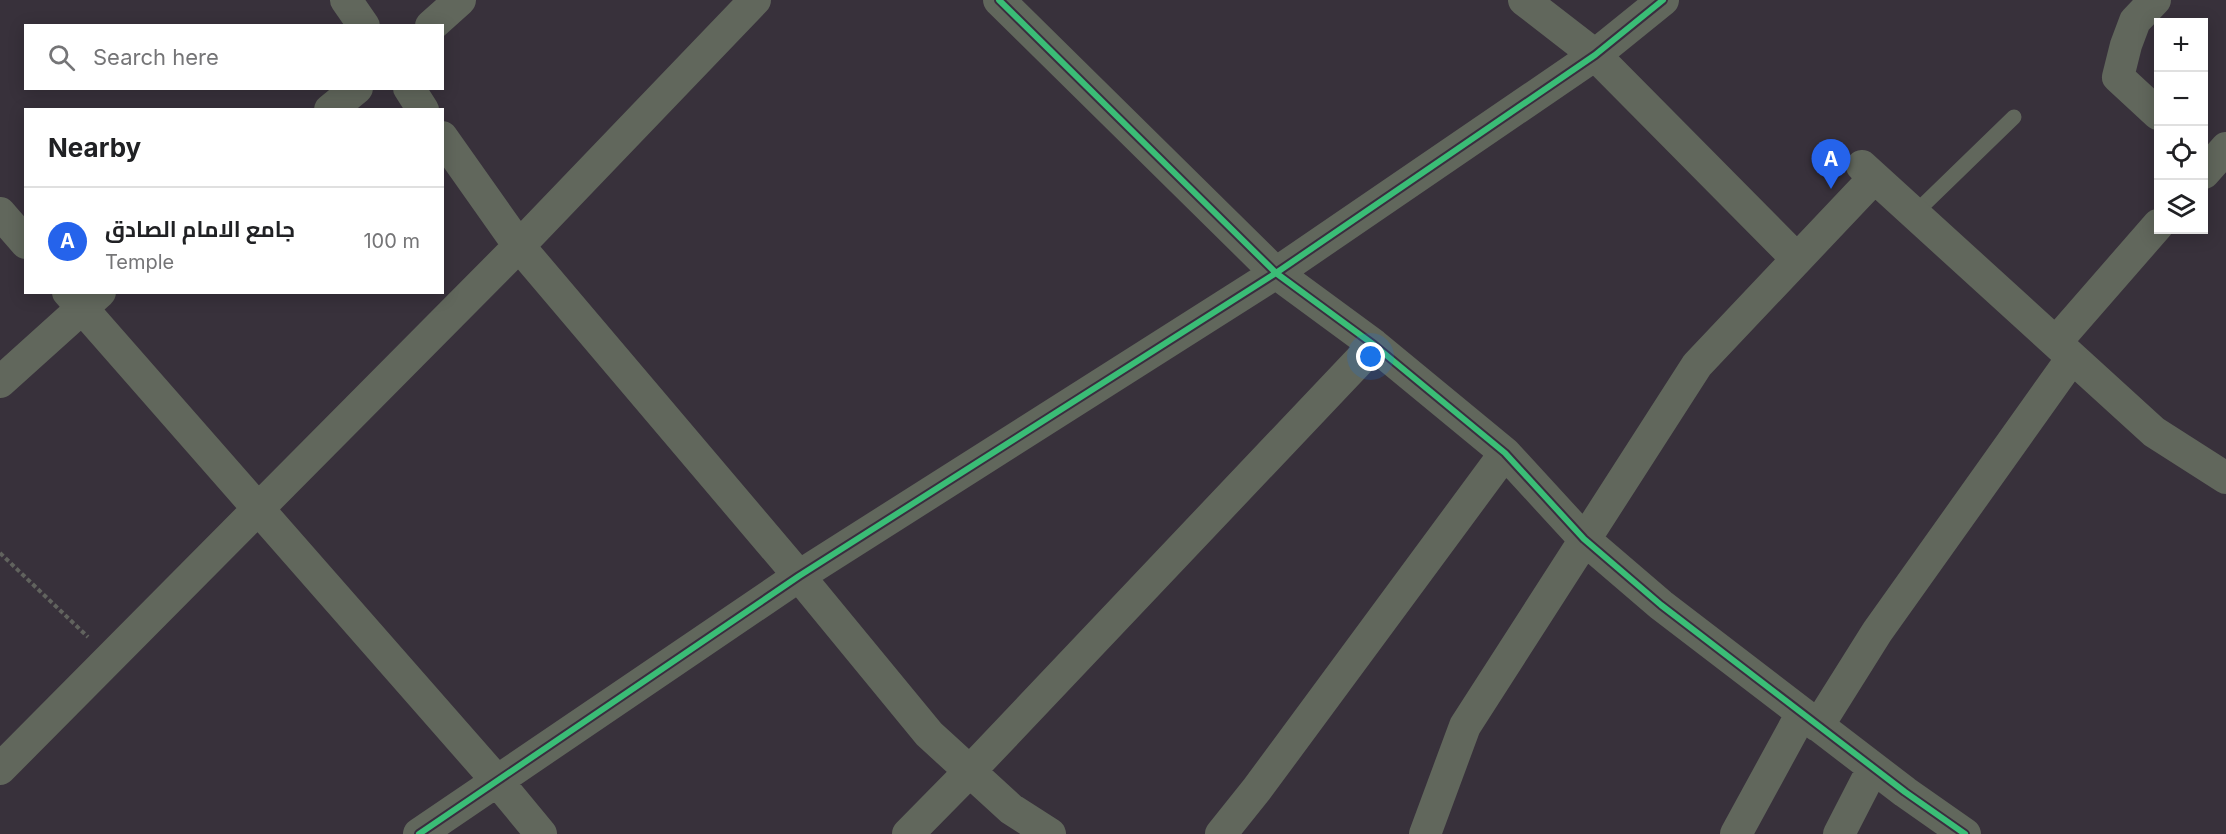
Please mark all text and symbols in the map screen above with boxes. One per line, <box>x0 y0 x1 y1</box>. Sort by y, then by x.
map controls <box>2154 18 2208 234</box>
button: + <box>2154 18 2208 72</box>
search box <box>24 24 444 90</box>
icon: search <box>45 41 78 74</box>
text: Search here <box>93 44 219 70</box>
button: − <box>2154 72 2208 126</box>
button: locate <box>2154 126 2208 180</box>
text: Nearby <box>48 132 141 163</box>
pin: A <box>1812 140 1850 189</box>
button: layers <box>2154 180 2208 234</box>
text: جامع الامام الصادق <box>105 216 295 242</box>
text: A <box>60 229 75 253</box>
text: 100 m <box>363 229 420 253</box>
text: Temple <box>105 250 174 274</box>
your location <box>1356 342 1385 371</box>

